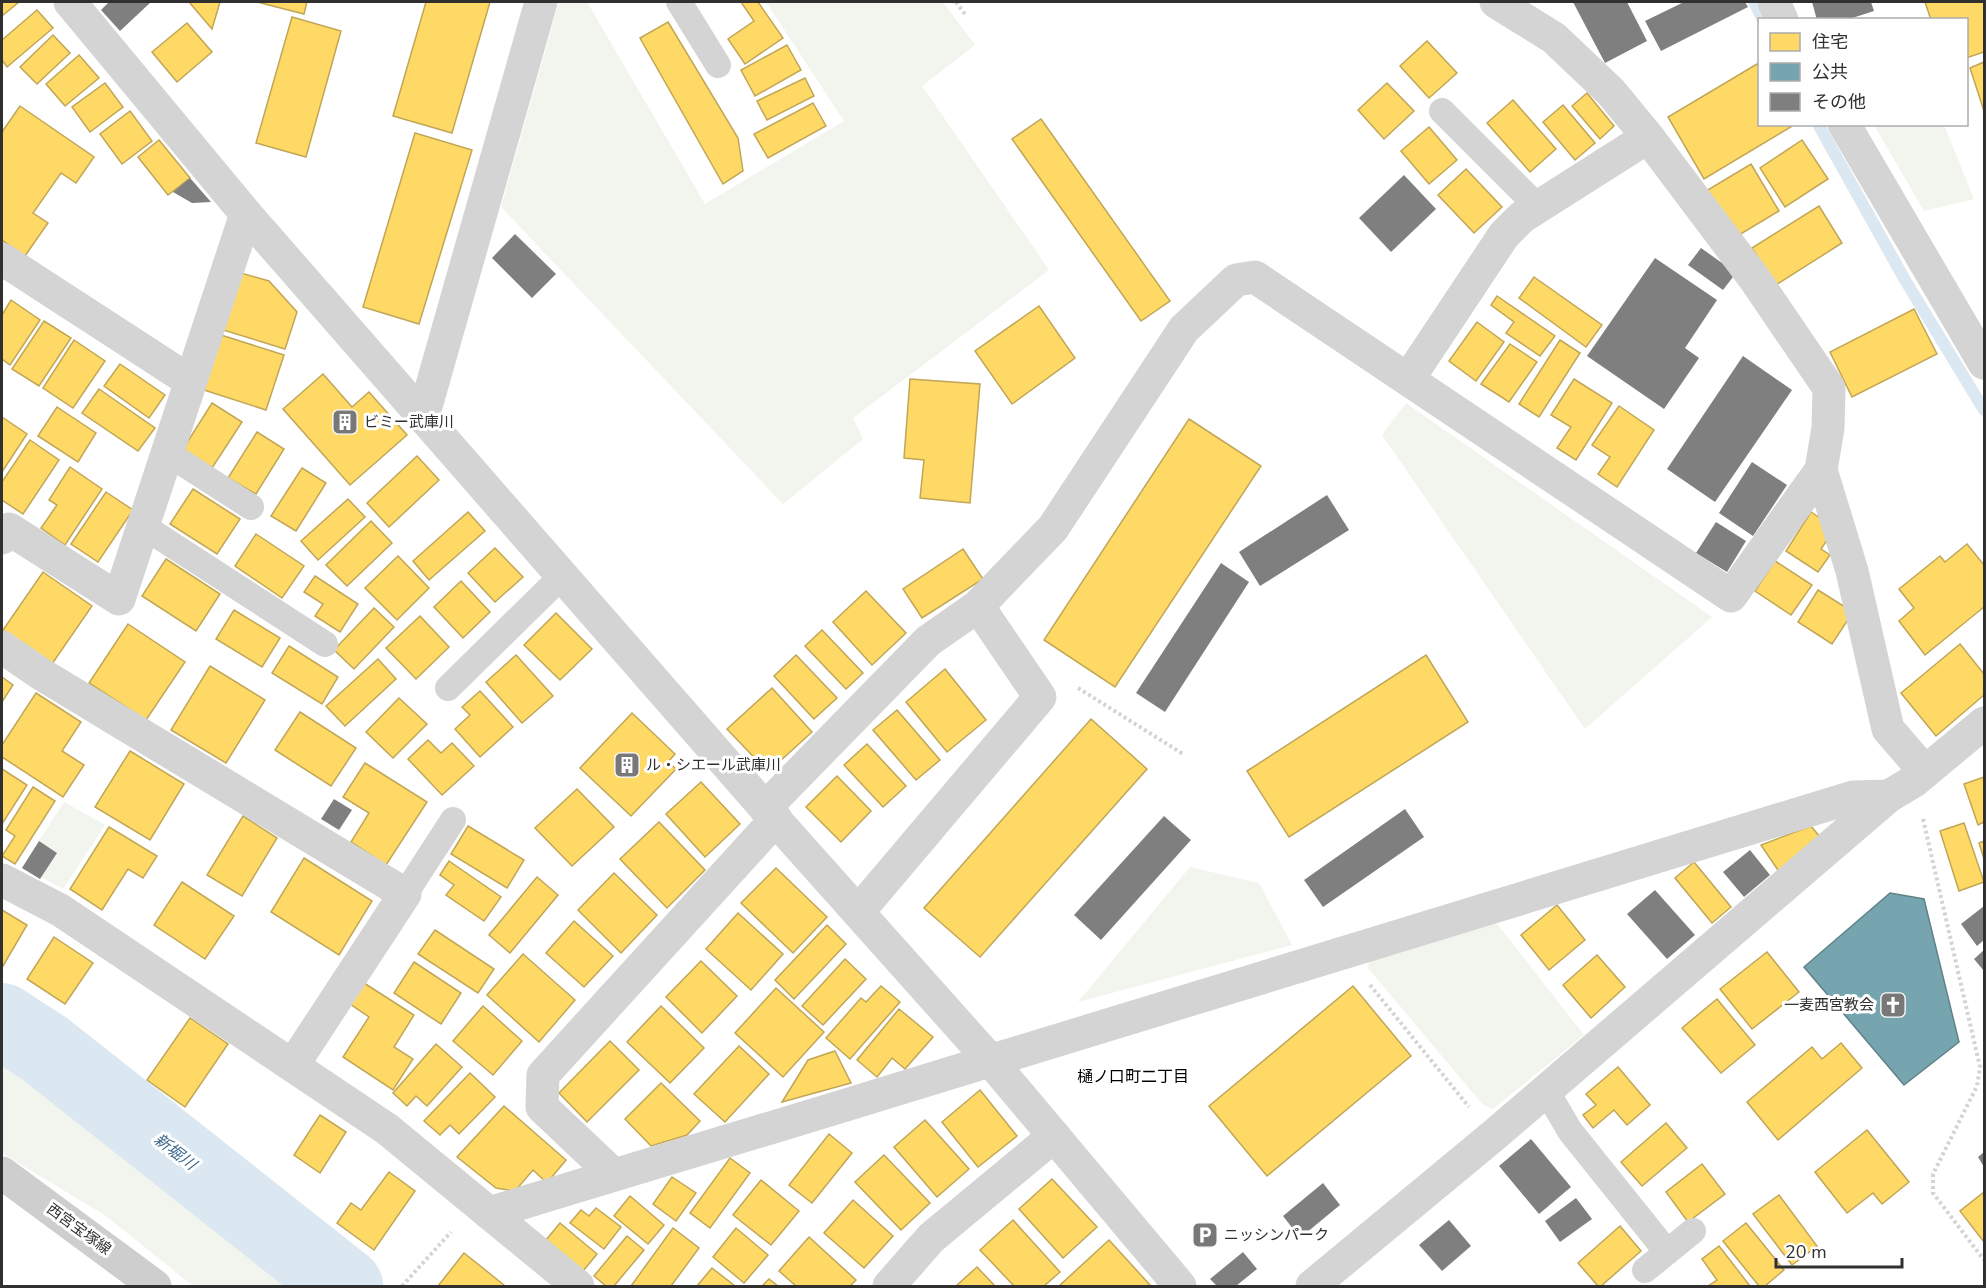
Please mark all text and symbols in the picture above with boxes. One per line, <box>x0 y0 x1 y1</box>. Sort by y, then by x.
legend <box>1758 18 1968 126</box>
text: 住宅 <box>1812 30 1848 54</box>
text: 公共 <box>1812 60 1848 84</box>
text: その他 <box>1812 90 1866 114</box>
building icon: ビミー武庫川 <box>330 407 360 437</box>
place label: ビミー武庫川 <box>364 412 454 432</box>
building icon: ル・シエール武庫川 <box>612 750 642 780</box>
place label: ル・シエール武庫川 <box>646 755 781 775</box>
church icon: 一麦西宮教会 <box>1878 990 1908 1020</box>
place label: 一麦西宮教会 <box>1784 995 1874 1015</box>
district label: 樋ノ口町二丁目 <box>1077 1066 1189 1088</box>
water label: 新堀川 <box>149 1129 202 1177</box>
street label: 西宮宝塚線 <box>43 1199 115 1259</box>
parking icon: ニッシンパーク <box>1190 1220 1220 1250</box>
place label: ニッシンパーク <box>1224 1225 1329 1245</box>
scale bar <box>1776 1231 1902 1269</box>
text: 20 m <box>1785 1240 1827 1264</box>

